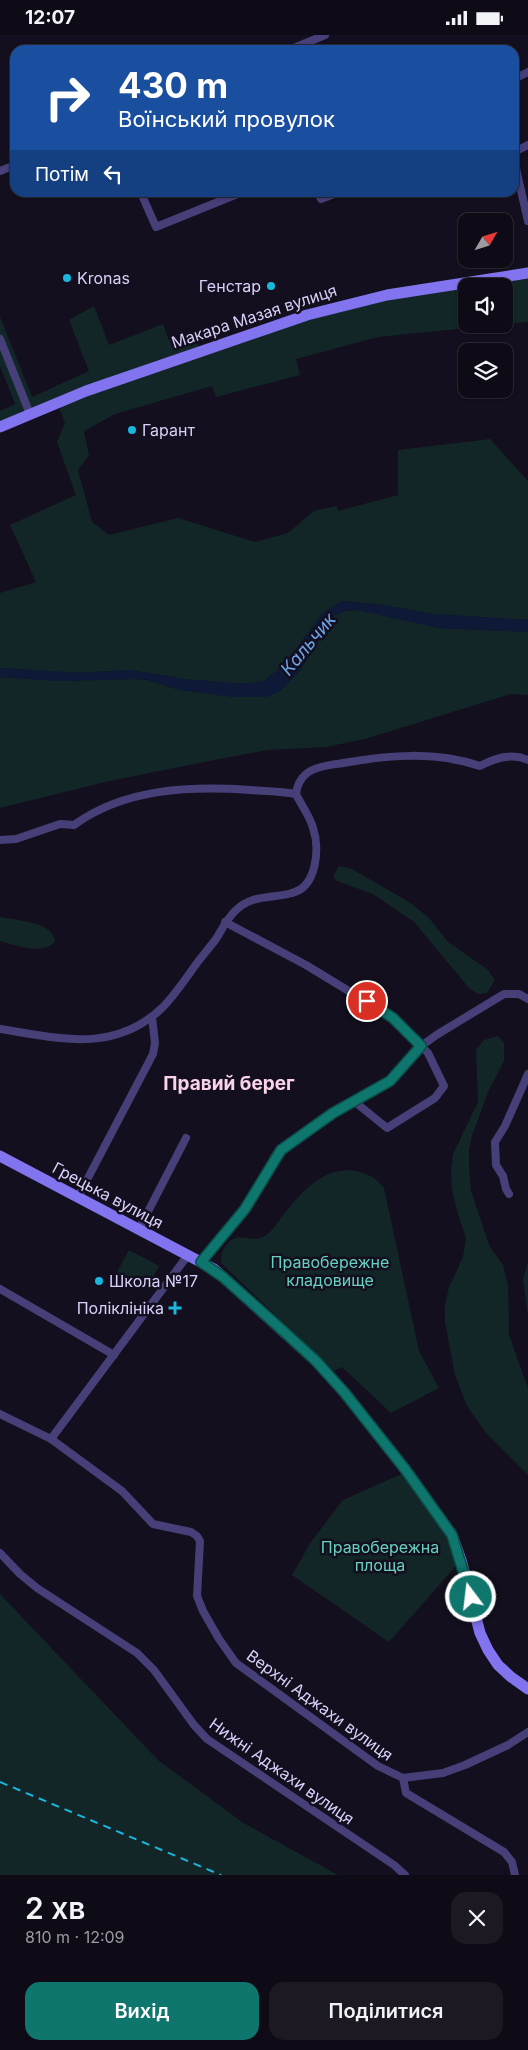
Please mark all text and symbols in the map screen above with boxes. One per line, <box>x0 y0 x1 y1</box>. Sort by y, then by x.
text: 12:07 <box>25 6 75 29</box>
text: 430 m <box>118 64 228 106</box>
icon: right <box>35 65 100 130</box>
text: Воїнський провулок <box>118 106 335 132</box>
icon: left <box>99 160 127 188</box>
text: Потім <box>35 163 89 186</box>
north arrow <box>458 213 512 267</box>
map controls <box>458 213 513 398</box>
place label: Kronas <box>77 268 130 288</box>
marker: Kronas <box>61 272 73 284</box>
place label: Генстар <box>199 276 261 296</box>
button: sound <box>458 278 513 333</box>
street label: Макара Мазая вулиця <box>169 280 339 352</box>
marker: Генстар <box>265 280 277 292</box>
button: layers <box>458 343 513 398</box>
place label: Гарант <box>142 420 195 440</box>
marker: Гарант <box>126 424 138 436</box>
water label: Кальчик <box>276 608 341 679</box>
pin <box>346 980 388 1022</box>
icon: arrive <box>353 987 381 1015</box>
district label: Правий берег <box>163 1072 295 1095</box>
street label: Грецька вулиця <box>49 1157 167 1233</box>
park label: Правобережне кладовище <box>271 1252 389 1290</box>
place label: Школа №17 <box>109 1271 198 1291</box>
marker: Школа №17 <box>93 1275 105 1287</box>
place label: Поліклініка <box>77 1298 164 1318</box>
marker: Поліклініка <box>168 1301 182 1315</box>
park label: Правобережна площа <box>321 1537 439 1575</box>
position arrow <box>444 1570 496 1622</box>
street label: Верхні Аджахи вулиця <box>243 1645 397 1765</box>
street label: Нижні Аджахи вулиця <box>206 1713 358 1829</box>
text: 2 хв <box>25 1890 86 1926</box>
button: close <box>451 1892 503 1944</box>
text: 810 m · 12:09 <box>25 1927 125 1947</box>
button: Вихід <box>25 1982 259 2040</box>
button: Поділитися <box>269 1982 503 2040</box>

